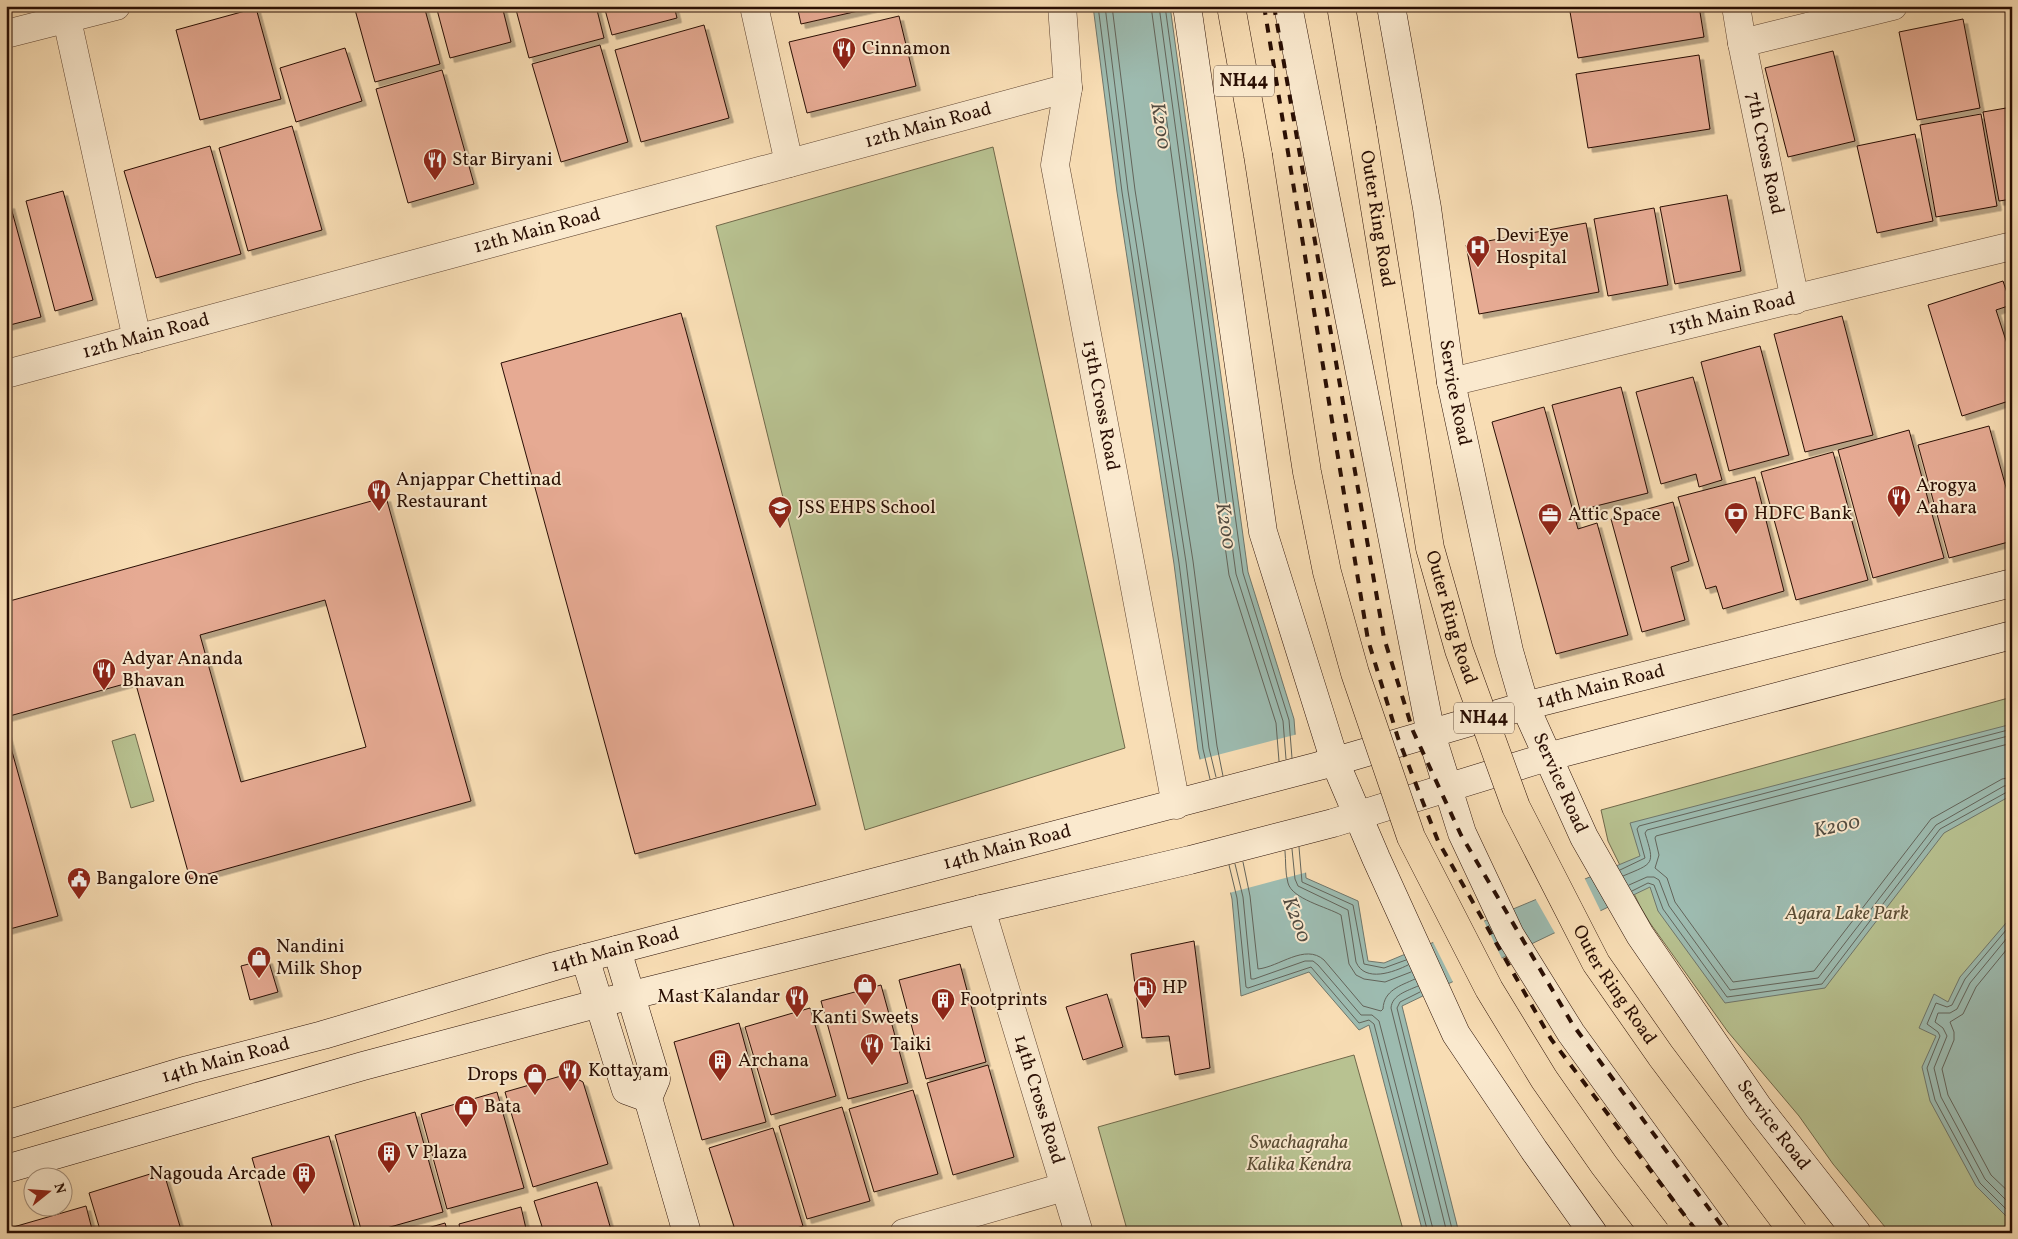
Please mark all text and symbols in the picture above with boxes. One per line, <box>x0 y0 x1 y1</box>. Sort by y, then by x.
restaurant icon: Cinnamon <box>831 36 857 70</box>
place label: Cinnamon <box>862 36 951 62</box>
road number: NH44 <box>1214 66 1274 96</box>
street label: 7th Cross Road <box>1739 90 1790 217</box>
street label: 12th Main Road <box>862 96 994 155</box>
water label: K200 <box>1142 100 1178 152</box>
restaurant icon: Star Biryani <box>422 147 448 181</box>
place label: Star Biryani <box>452 147 553 173</box>
street label: Outer Ring Road <box>1353 148 1401 289</box>
street label: 12th Main Road <box>471 201 603 260</box>
place label: Devi Eye Hospital <box>1496 223 1569 271</box>
hospital icon: Devi Eye Hospital <box>1465 234 1491 268</box>
street label: 13th Main Road <box>1666 286 1798 342</box>
street label: 12th Main Road <box>80 307 212 366</box>
street label: 13th Cross Road <box>1075 338 1126 473</box>
street label: Service Road <box>1432 338 1477 448</box>
place label: Anjappar Chettinad Restaurant <box>396 467 562 515</box>
place label: Arogya Aahara <box>1916 473 1977 521</box>
restaurant icon: Anjappar Chettinad Restaurant <box>366 478 392 512</box>
restaurant icon: Arogya Aahara <box>1886 484 1912 518</box>
school or university icon: JSS EHPS School <box>767 495 793 529</box>
place label: JSS EHPS School <box>798 495 936 521</box>
water label: K200 <box>1207 500 1243 552</box>
bank icon: HDFC Bank <box>1723 501 1749 535</box>
place label: HDFC Bank <box>1754 501 1852 527</box>
office icon: Attic Space <box>1537 502 1563 536</box>
place label: Attic Space <box>1568 502 1661 528</box>
street label: Outer Ring Road <box>1418 548 1483 688</box>
place label: Adyar Ananda Bhavan <box>122 646 243 694</box>
restaurant icon: Adyar Ananda Bhavan <box>91 657 117 691</box>
street label: 14th Main Road <box>1534 658 1668 716</box>
road number: NH44 <box>1454 702 1514 734</box>
street label: Service Road <box>1526 729 1594 838</box>
water label: K200 <box>1811 808 1863 846</box>
street label: 14th Main Road <box>940 818 1074 877</box>
public building icon: Bangalore One <box>66 866 92 900</box>
place label: Bangalore One <box>96 866 219 892</box>
water label: K200 <box>1274 893 1318 947</box>
park label: Agara Lake Park <box>1784 901 1909 927</box>
street label: 14th Main Road <box>548 921 682 979</box>
street label: Outer Ring Road <box>1566 921 1662 1050</box>
place label: Nandini Milk Shop <box>276 934 362 982</box>
shop icon: Nandini Milk Shop <box>246 945 272 979</box>
shop icon: Kanti Sweets <box>852 972 878 1006</box>
fuel station icon: HP <box>1132 975 1158 1009</box>
place label: HP <box>1162 975 1187 1001</box>
place label: Mast Kalandar <box>657 984 780 1010</box>
restaurant icon: Mast Kalandar <box>784 984 810 1018</box>
building icon: Footprints <box>930 987 956 1021</box>
place label: Footprints <box>960 987 1047 1013</box>
place label: Kanti Sweets <box>811 1005 919 1031</box>
street label: 14th Main Road <box>159 1031 293 1090</box>
restaurant icon: Taiki <box>859 1032 885 1066</box>
place label: Taiki <box>890 1032 932 1058</box>
street label: 14th Cross Road <box>1007 1032 1070 1167</box>
building icon: Archana <box>707 1048 733 1082</box>
place label: Archana <box>738 1048 809 1074</box>
restaurant icon: Kottayam <box>557 1058 583 1092</box>
place label: Kottayam <box>588 1058 669 1084</box>
place label: Drops <box>467 1062 518 1088</box>
shop icon: Drops <box>522 1062 548 1096</box>
street label: Service Road <box>1730 1075 1816 1176</box>
shop icon: Bata <box>453 1094 479 1128</box>
place label: Bata <box>484 1094 521 1120</box>
park label: Swachagraha Kalika Kendra <box>1246 1130 1352 1178</box>
building icon: V Plaza <box>376 1140 402 1174</box>
place label: V Plaza <box>406 1140 467 1166</box>
place label: Nagouda Arcade <box>149 1161 286 1187</box>
building icon: Nagouda Arcade <box>291 1161 317 1195</box>
north arrow <box>22 1166 72 1216</box>
text: N <box>48 1181 70 1196</box>

